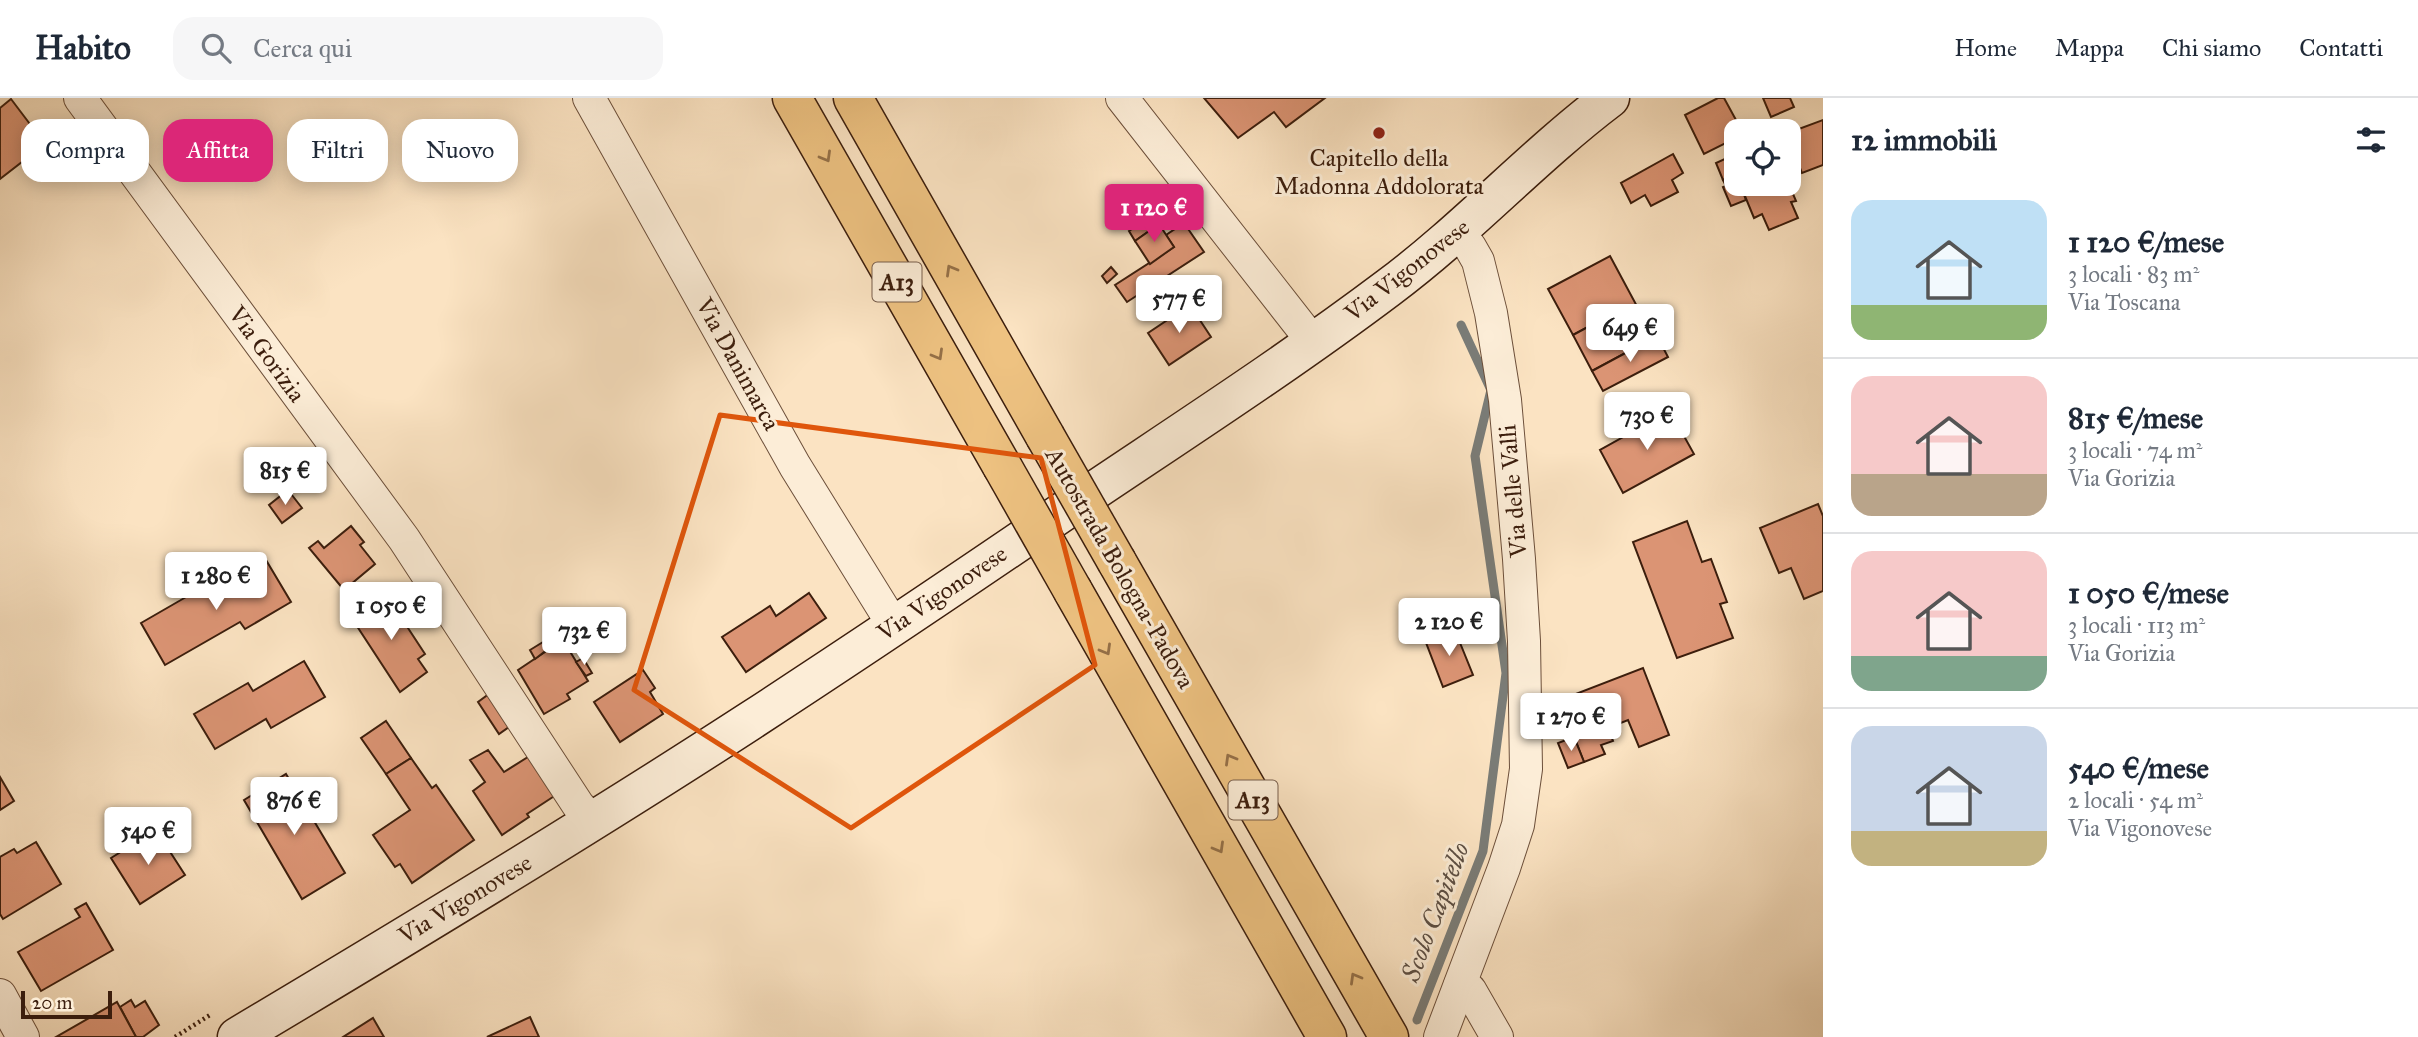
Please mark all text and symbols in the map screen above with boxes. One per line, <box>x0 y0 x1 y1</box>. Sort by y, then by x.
search box <box>173 17 663 80</box>
text: Habito <box>35 28 131 68</box>
icon: search <box>197 29 235 67</box>
text: Cerca qui <box>253 32 352 64</box>
text: Home <box>1954 33 2017 63</box>
text: Mappa <box>2055 33 2124 63</box>
text: Chi siamo <box>2162 33 2261 63</box>
text: Contatti <box>2299 33 2383 63</box>
chip: Compra <box>21 119 149 182</box>
chip: Affitta <box>163 119 273 182</box>
chip: Filtri <box>287 119 388 182</box>
chip: Nuovo <box>402 119 518 182</box>
map controls <box>1724 119 1801 196</box>
button: locate <box>1724 119 1801 196</box>
icon: filters <box>2352 121 2390 159</box>
text: 12 immobili <box>1851 122 1997 158</box>
marker: Capitello della Madonna Addolorata <box>1371 125 1387 141</box>
place label: Capitello della Madonna Addolorata <box>1274 143 1484 201</box>
one-way arrow <box>818 150 831 163</box>
pin: 1 120 € <box>1089 184 1219 244</box>
text: 1 120 € <box>1121 193 1187 221</box>
street label: Via Vigonovese <box>1338 212 1475 329</box>
text: 1 120 €/mese <box>2068 224 2224 260</box>
icon: home <box>1907 228 1991 312</box>
text: 3 locali · 83 m² <box>2068 260 2199 288</box>
road number: A13 <box>872 262 922 302</box>
one-way arrow <box>946 265 959 278</box>
pin: 577 € <box>1130 275 1228 335</box>
text: 577 € <box>1152 284 1206 312</box>
text: Via Toscana <box>2068 288 2181 316</box>
street label: Via Danimarca <box>689 292 787 436</box>
street label: Via Gorizia <box>221 299 312 409</box>
pin: 649 € <box>1581 304 1679 364</box>
text: 649 € <box>1602 313 1658 341</box>
one-way arrow <box>930 348 943 360</box>
pin: 730 € <box>1598 392 1696 452</box>
text: 815 €/mese <box>2068 400 2203 436</box>
text: 730 € <box>1620 401 1674 429</box>
icon: home <box>1907 404 1991 488</box>
street label: Via delle Valli <box>1492 423 1534 560</box>
text: 3 locali · 74 m² <box>2068 436 2202 464</box>
street label: Autostrada Bologna-Padova <box>1038 441 1202 695</box>
pin: 815 € <box>236 448 334 507</box>
text: 815 € <box>260 456 310 484</box>
text: Via Gorizia <box>2068 464 2175 492</box>
street label: Via Vigonovese <box>870 539 1013 648</box>
pin: 1 280 € <box>151 552 281 612</box>
text: 1 280 € <box>181 561 251 589</box>
text: 1 050 €/mese <box>2068 575 2229 611</box>
icon: home <box>1907 579 1991 663</box>
pin: 1 050 € <box>326 582 456 642</box>
text: 1 050 € <box>356 591 426 619</box>
pin: 2 120 € <box>1384 598 1514 658</box>
text: 2 120 € <box>1414 607 1484 635</box>
pin: 732 € <box>535 608 633 667</box>
text: 3 locali · 113 m² <box>2068 611 2205 639</box>
text: 732 € <box>558 616 610 644</box>
text: Via Gorizia <box>2068 639 2175 667</box>
one-way arrow <box>1098 643 1111 655</box>
pin: 1 270 € <box>1506 694 1636 753</box>
text: 1 270 € <box>1536 702 1606 730</box>
text: 540 €/mese <box>2068 750 2209 786</box>
one-way arrow <box>1225 754 1238 766</box>
icon: home <box>1907 754 1991 838</box>
pin: 876 € <box>245 778 343 837</box>
road number: A13 <box>1228 780 1278 820</box>
text: 876 € <box>266 786 322 814</box>
text: 2 locali · 54 m² <box>2068 786 2203 814</box>
pin: 540 € <box>99 808 197 867</box>
text: Via Vigonovese <box>2068 814 2212 842</box>
text: 540 € <box>120 816 176 844</box>
water label: Scolo Capitello <box>1393 838 1477 987</box>
one-way arrow <box>1211 840 1224 853</box>
street label: Via Vigonovese <box>392 847 537 951</box>
one-way arrow <box>1350 972 1363 985</box>
scale bar <box>21 988 112 1020</box>
text: 20 m <box>32 991 73 1014</box>

